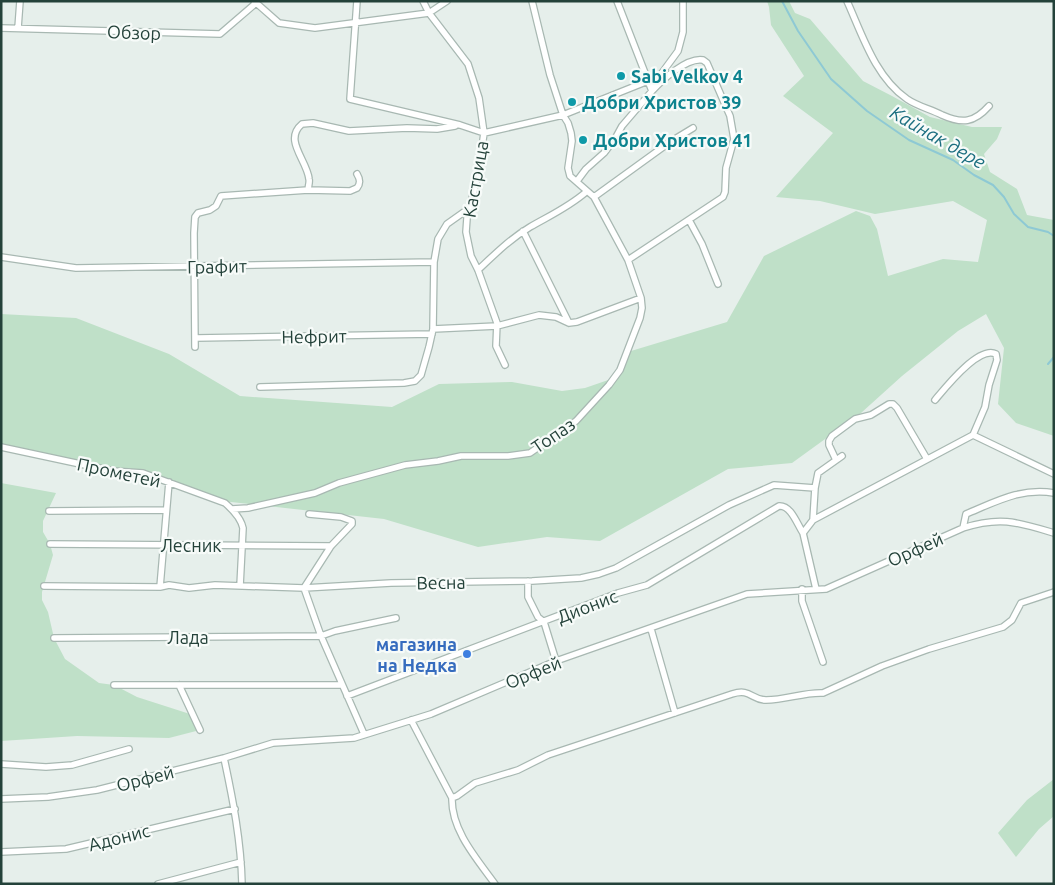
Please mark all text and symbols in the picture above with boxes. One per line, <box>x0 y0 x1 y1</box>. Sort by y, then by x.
street label: Обзор <box>107 21 161 43</box>
place label: Sabi Velkov 4 <box>631 66 743 86</box>
marker: Sabi Velkov 4 <box>615 70 627 82</box>
place label: Добри Христов 39 <box>582 92 742 112</box>
marker: Добри Христов 39 <box>566 96 578 108</box>
water label: Кайнак дере <box>887 101 990 173</box>
place label: Добри Христов 41 <box>593 130 753 150</box>
marker: Добри Христов 41 <box>577 134 589 146</box>
street label: Кастрица <box>458 139 492 219</box>
street label: Графит <box>187 255 247 277</box>
street label: Нефрит <box>281 325 347 347</box>
street label: Топаз <box>528 413 578 457</box>
street label: Прометей <box>75 453 163 491</box>
street label: Орфей <box>884 528 946 570</box>
street label: Лесник <box>160 535 222 555</box>
street label: Весна <box>416 572 466 592</box>
street label: Дионис <box>554 585 620 627</box>
street label: Лада <box>167 627 209 647</box>
place label: магазина на Недка <box>376 634 457 675</box>
marker: магазина на Недка <box>461 648 473 660</box>
street label: Орфей <box>502 652 564 692</box>
street label: Орфей <box>114 761 176 795</box>
street label: Адонис <box>86 820 152 854</box>

